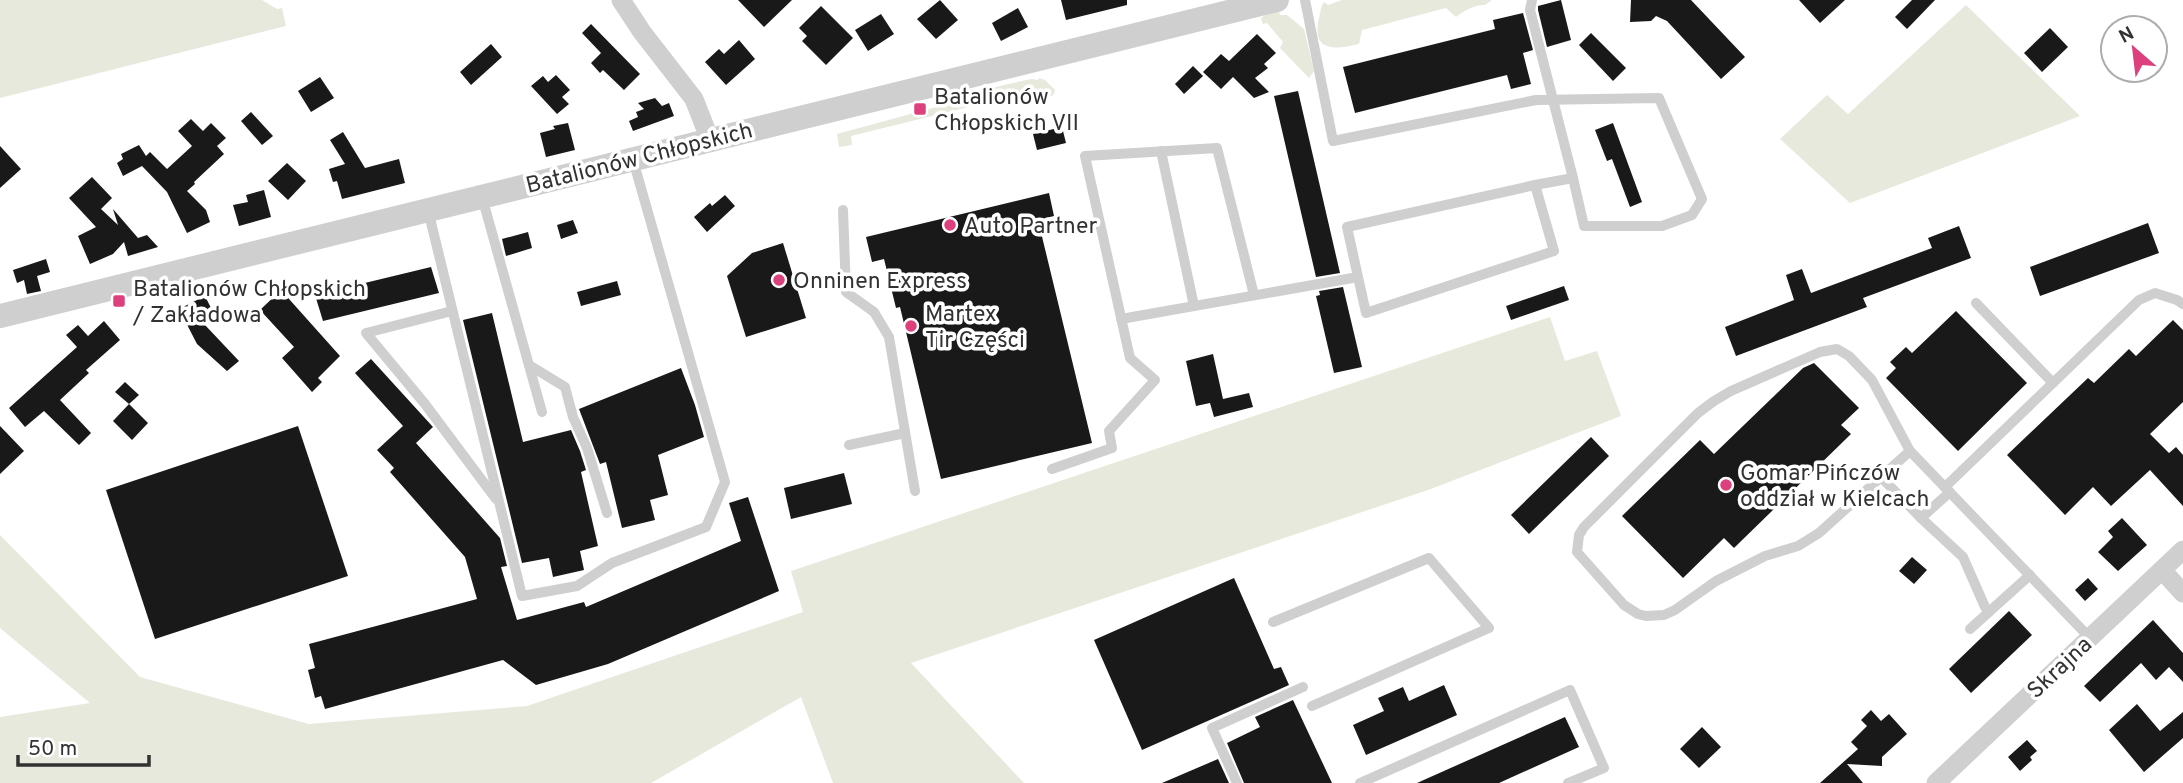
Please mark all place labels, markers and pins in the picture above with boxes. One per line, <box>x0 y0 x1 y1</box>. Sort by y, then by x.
place label: Batalionów Chłopskich VII <box>934 84 1079 139</box>
marker: Batalionów Chłopskich VII <box>912 101 928 117</box>
place label: Auto Partner <box>964 213 1098 242</box>
marker: Auto Partner <box>942 217 958 233</box>
place label: Onninen Express <box>793 268 967 297</box>
marker: Onninen Express <box>771 272 787 288</box>
place label: Batalionów Chłopskich / Zakładowa <box>132 276 366 331</box>
marker: Batalionów Chłopskich / Zakładowa <box>111 293 127 309</box>
place label: Martex Tir Części <box>925 301 1025 356</box>
marker: Martex Tir Części <box>903 318 919 334</box>
place label: Gomar Pińczów oddział w Kielcach <box>1740 460 1930 515</box>
marker: Gomar Pińczów oddział w Kielcach <box>1718 477 1734 493</box>

